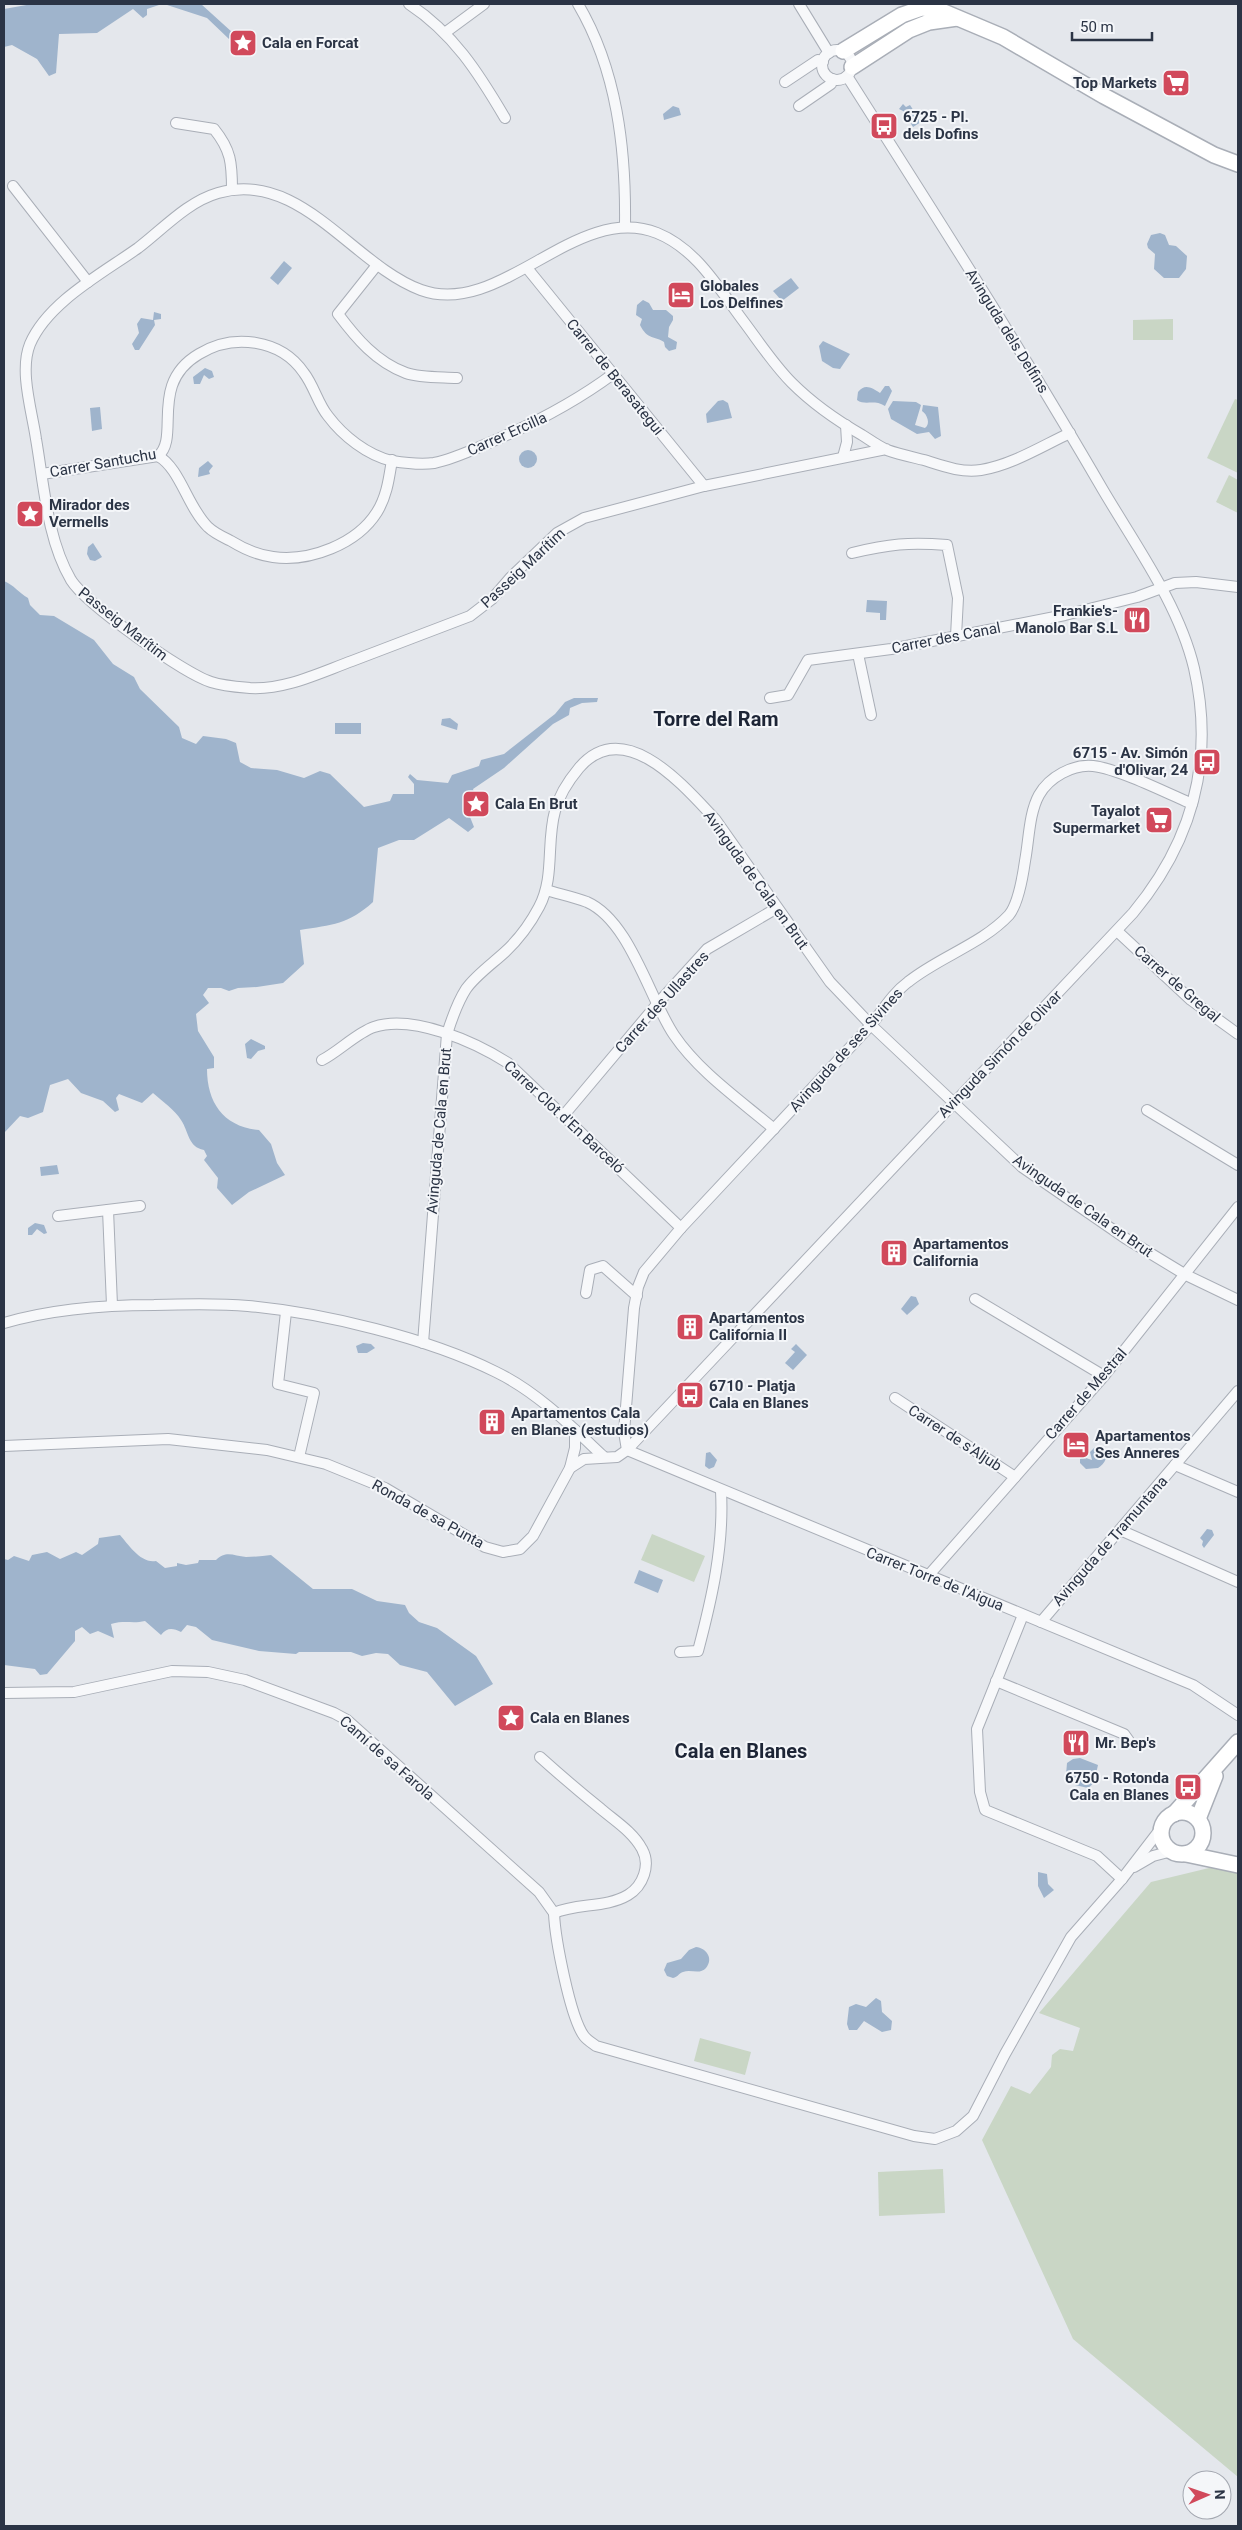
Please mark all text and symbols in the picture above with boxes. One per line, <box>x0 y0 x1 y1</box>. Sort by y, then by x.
scale bar <box>1072 10 1152 42</box>
text: 50 m <box>1080 18 1114 36</box>
place icon: Cala en Forcat <box>228 28 258 58</box>
place label: Cala en Forcat <box>262 34 359 52</box>
supermarket icon: Top Markets <box>1161 68 1191 98</box>
place label: Top Markets <box>1073 74 1157 92</box>
place label: 6725 - Pl. dels Dofins <box>903 108 979 143</box>
bus stop icon: 6725 - Pl. dels Dofins <box>869 111 899 141</box>
street label: Avinguda dels Delfins <box>961 266 1053 396</box>
place label: Globales Los Delfines <box>700 277 783 312</box>
hotel icon: Globales Los Delfines <box>666 280 696 310</box>
street label: Carrer de Berasategui <box>563 315 667 439</box>
street label: Carrer Ercilla <box>464 408 550 460</box>
street label: Carrer Santuchu <box>48 445 158 481</box>
place label: Mirador des Vermells <box>49 496 130 531</box>
place icon: Mirador des Vermells <box>15 499 45 529</box>
street label: Passeig Marítim <box>477 524 569 612</box>
street label: Passeig Marítim <box>75 583 171 665</box>
place label: Frankie's- Manolo Bar S.L <box>1015 602 1118 637</box>
restaurant icon: Frankie's- Manolo Bar S.L <box>1122 605 1152 635</box>
street label: Carrer des Canal <box>890 619 1002 657</box>
district label: Torre del Ram <box>653 707 779 731</box>
place label: 6715 - Av. Simón d'Olivar, 24 <box>1073 744 1188 779</box>
bus stop icon: 6715 - Av. Simón d'Olivar, 24 <box>1192 747 1222 777</box>
place icon: Cala En Brut <box>461 789 491 819</box>
place label: Cala En Brut <box>495 795 578 813</box>
place label: Tayalot Supermarket <box>1053 802 1140 837</box>
supermarket icon: Tayalot Supermarket <box>1144 805 1174 835</box>
street label: Avinguda de Cala en Brut <box>700 807 812 953</box>
street label: Carrer de Gregal <box>1130 942 1224 1026</box>
street label: Carrer des Ullastres <box>611 947 713 1057</box>
street label: Avinguda de ses Sivines <box>786 984 906 1116</box>
street label: Avinguda Simón de Olivar <box>934 987 1066 1121</box>
street label: Avinguda de Cala en Brut <box>423 1047 455 1215</box>
street label: Carrer Clot d'En Barceló <box>500 1057 628 1177</box>
street label: Avinguda de Cala en Brut <box>1010 1151 1157 1261</box>
place label: Apartamentos California <box>913 1235 1009 1270</box>
building icon: Apartamentos California <box>879 1238 909 1268</box>
place label: Apartamentos California II <box>709 1309 805 1344</box>
building icon: Apartamentos California II <box>675 1312 705 1342</box>
street label: Carrer de Mestral <box>1041 1345 1131 1443</box>
place label: 6710 - Platja Cala en Blanes <box>709 1377 809 1412</box>
bus stop icon: 6710 - Platja Cala en Blanes <box>675 1380 705 1410</box>
street label: Carrer de s'Aljub <box>905 1401 1005 1475</box>
place label: Apartamentos Cala en Blanes (estudios) <box>511 1404 649 1439</box>
building icon: Apartamentos Cala en Blanes (estudios) <box>477 1407 507 1437</box>
place label: Apartamentos Ses Anneres <box>1095 1427 1191 1462</box>
hotel icon: Apartamentos Ses Anneres <box>1061 1430 1091 1460</box>
street label: Avinguda de Tramuntana <box>1049 1472 1171 1610</box>
street label: Ronda de sa Punta <box>369 1476 487 1552</box>
street label: Carrer Torre de l'Aigua <box>864 1543 1006 1615</box>
place icon: Cala en Blanes <box>496 1703 526 1733</box>
place label: Cala en Blanes <box>530 1709 630 1727</box>
street label: Camí de sa Farola <box>336 1712 438 1804</box>
restaurant icon: Mr. Bep's <box>1061 1728 1091 1758</box>
place label: Mr. Bep's <box>1095 1734 1156 1752</box>
district label: Cala en Blanes <box>675 1739 807 1763</box>
place label: 6750 - Rotonda Cala en Blanes <box>1065 1769 1169 1804</box>
bus stop icon: 6750 - Rotonda Cala en Blanes <box>1173 1772 1203 1802</box>
north arrow <box>1182 2470 1232 2520</box>
text: N <box>1212 2489 1228 2500</box>

